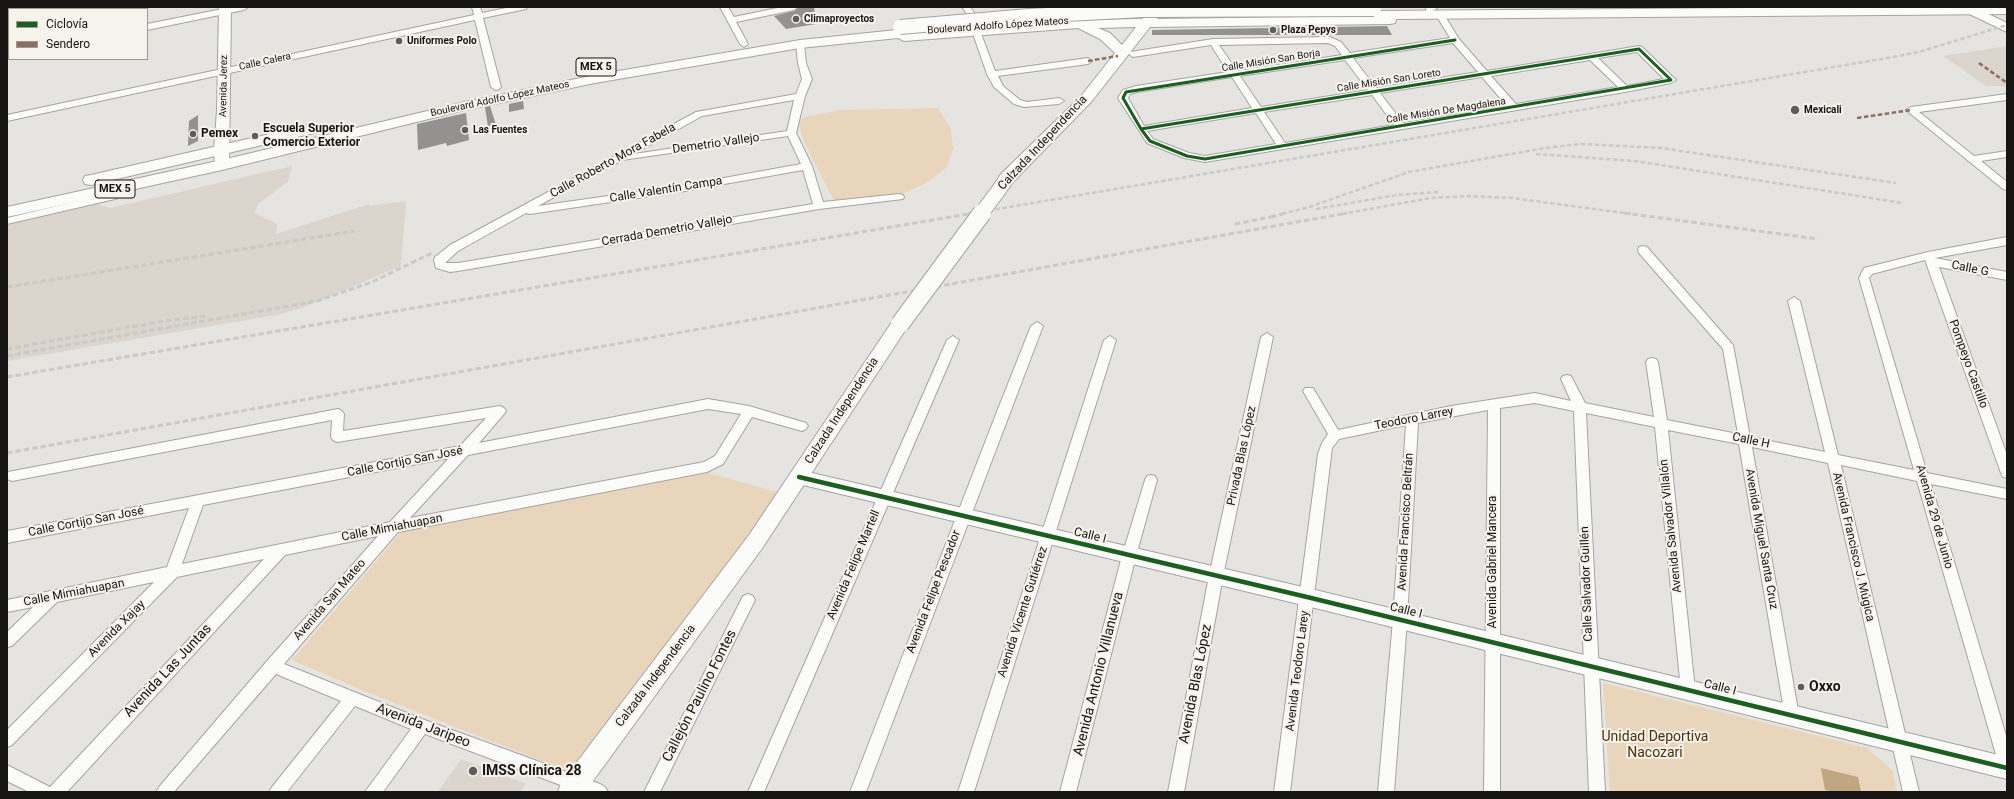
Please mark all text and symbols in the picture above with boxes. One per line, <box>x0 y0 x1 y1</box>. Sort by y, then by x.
legend <box>8 8 148 60</box>
place label: Climaproyectos <box>804 13 874 25</box>
marker: Climaproyectos <box>791 14 801 24</box>
street label: Boulevard Adolfo López Mateos <box>927 15 1069 37</box>
text: Ciclovía <box>46 17 88 31</box>
place label: Plaza Pepys <box>1281 24 1336 36</box>
marker: Plaza Pepys <box>1268 25 1278 35</box>
place label: Uniformes Polo <box>407 35 477 47</box>
marker: Uniformes Polo <box>394 36 404 46</box>
text: Sendero <box>46 37 90 51</box>
street label: Calle Misión San Borja <box>1221 47 1321 75</box>
street label: Calle Calera <box>238 51 292 73</box>
street label: Avenida Jerez <box>217 55 231 117</box>
road number: MEX 5 <box>576 58 616 76</box>
street label: Calle Misión San Loreto <box>1336 67 1442 95</box>
street label: Boulevard Adolfo López Mateos <box>429 78 571 120</box>
street label: Calzada Independencia <box>995 93 1091 193</box>
street label: Calle Misión De Magdalena <box>1385 96 1507 126</box>
marker: Mexicali <box>1789 104 1801 116</box>
place label: Mexicali <box>1804 104 1842 116</box>
street label: Calle Roberto Mora Fabela <box>548 121 678 201</box>
place label: Escuela Superior Comercio Exterior <box>263 122 360 150</box>
place label: Las Fuentes <box>473 124 527 136</box>
marker: Las Fuentes <box>460 125 470 135</box>
place label: Pemex <box>201 127 238 141</box>
marker: Pemex <box>188 129 198 139</box>
marker: Escuela Superior Comercio Exterior <box>250 131 260 141</box>
street label: Demetrio Vallejo <box>672 131 760 157</box>
street label: Calle Valentín Campa <box>609 174 723 206</box>
road number: MEX 5 <box>95 180 135 198</box>
street label: Cerrada Demetrio Vallejo <box>600 212 734 250</box>
street label: Calle G <box>1950 258 1990 280</box>
street label: Pompeyo Castillo <box>1945 318 1991 410</box>
street label: Calzada Independencia <box>802 355 882 467</box>
street label: Teodoro Larrey <box>1373 404 1455 434</box>
street label: Privada Blas López <box>1224 405 1260 507</box>
street label: Calle H <box>1731 430 1771 452</box>
street label: Calle Cortijo San José <box>346 444 464 480</box>
street label: Avenida Francisco Beltrán <box>1395 453 1417 591</box>
street label: Avenida Salvador Villalón <box>1657 458 1685 594</box>
street label: Avenida 29 de Junio <box>1912 463 1956 571</box>
street label: Avenida Miguel Santa Cruz <box>1742 468 1780 610</box>
street label: Avenida Francisco J. Múgica <box>1829 471 1877 623</box>
street label: Avenida Gabriel Mancera <box>1486 496 1500 628</box>
street label: Calle Cortijo San José <box>27 504 145 540</box>
street label: Avenida Felipe Martell <box>824 508 884 622</box>
street label: Calle Mimiahuapan <box>340 511 444 545</box>
street label: Calle I <box>1072 525 1108 547</box>
street label: Calle Salvador Guillén <box>1578 526 1596 642</box>
street label: Avenida Felipe Pescador <box>904 528 964 656</box>
street label: Avenida Vicente Gutiérrez <box>995 545 1051 679</box>
street label: Avenida San Mateo <box>291 556 369 644</box>
street label: Calle Mimiahuapan <box>22 576 126 610</box>
street label: Avenida Antonio Villanueva <box>1070 590 1128 758</box>
street label: Avenida Xajay <box>86 598 148 660</box>
street label: Calle I <box>1388 600 1424 622</box>
street label: Avenida Teodoro Larey <box>1283 610 1313 732</box>
street label: Avenida Las Juntas <box>120 621 216 721</box>
street label: Calzada Independencia <box>613 622 699 730</box>
street label: Avenida Blas López <box>1176 623 1216 745</box>
street label: Callejón Paulino Fontes <box>659 627 741 765</box>
street label: Calle I <box>1702 677 1738 699</box>
place label: Oxxo <box>1809 679 1841 695</box>
marker: Oxxo <box>1796 682 1806 692</box>
street label: Avenida Jaripeo <box>373 700 473 752</box>
park label: Unidad Deportiva Nacozari <box>1602 729 1708 762</box>
place label: IMSS Clínica 28 <box>482 763 582 779</box>
marker: IMSS Clínica 28 <box>467 765 479 777</box>

